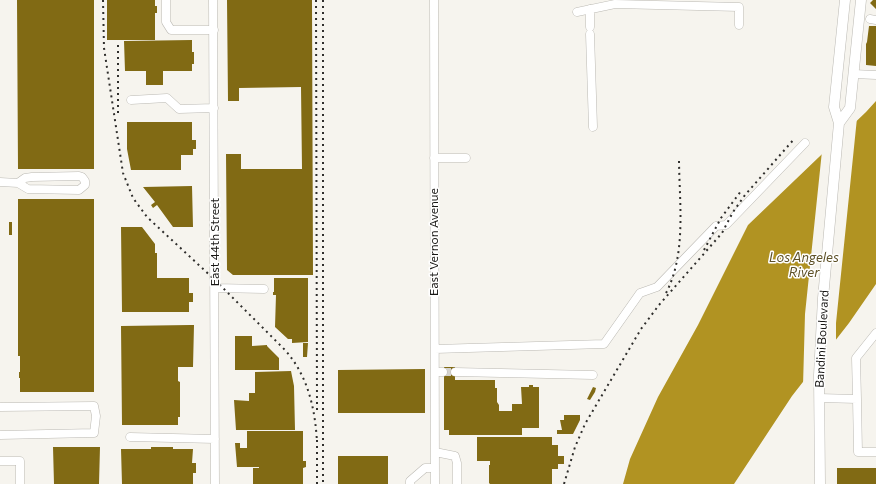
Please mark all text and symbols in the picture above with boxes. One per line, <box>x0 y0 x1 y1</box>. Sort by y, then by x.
street label: East Vernon Avenue <box>427 188 441 296</box>
street label: East 44th Street <box>208 198 222 286</box>
water label: Los Angeles River <box>769 250 839 281</box>
street label: Bandini Boulevard <box>812 290 832 388</box>

